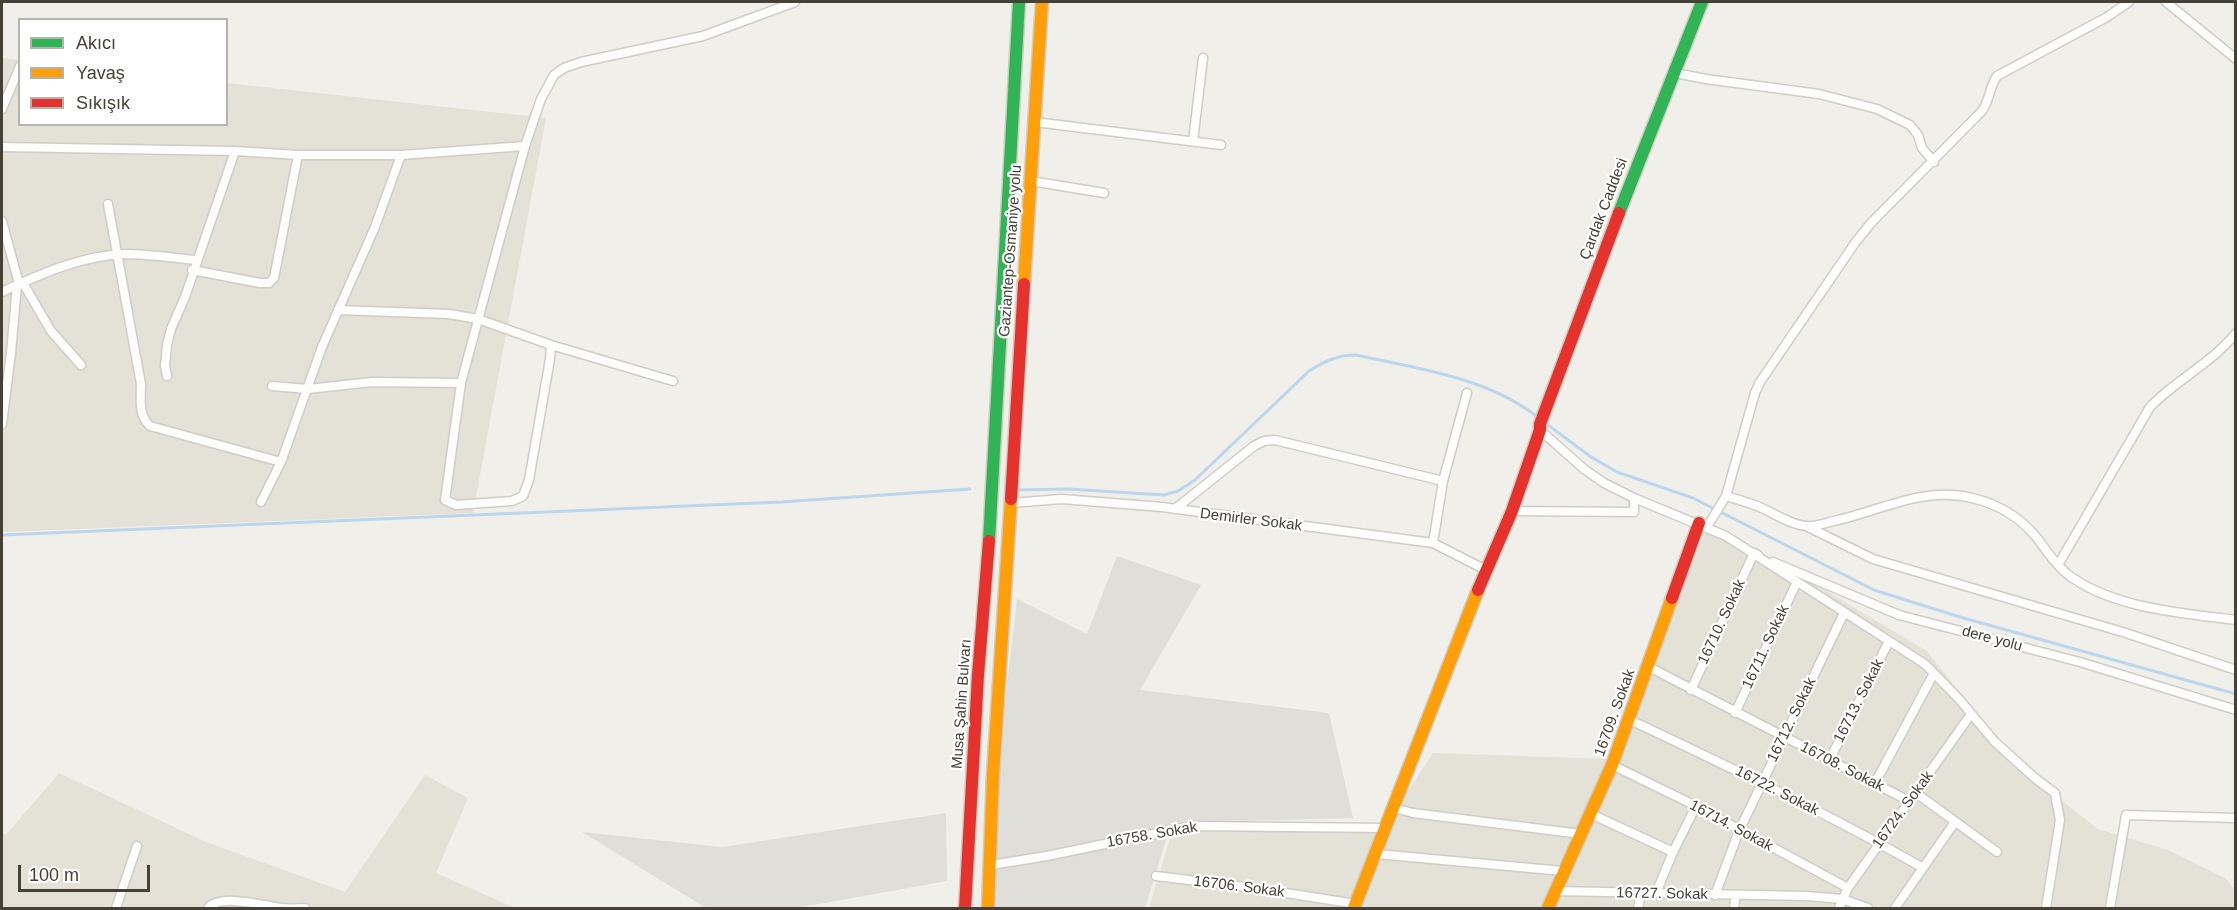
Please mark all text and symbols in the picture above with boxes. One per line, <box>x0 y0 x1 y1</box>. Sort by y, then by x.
legend <box>18 18 228 126</box>
text: Akıcı <box>76 33 116 53</box>
text: Yavaş <box>76 63 125 83</box>
text: Sıkışık <box>76 93 130 113</box>
street label: Çardak Caddesi <box>1576 156 1632 262</box>
street label: Gaziantep-Osmaniye yolu <box>996 164 1026 338</box>
street label: Demirler Sokak <box>1199 505 1303 535</box>
street label: 16710. Sokak <box>1694 577 1750 667</box>
street label: 16711. Sokak <box>1739 602 1793 692</box>
street label: dere yolu <box>1960 622 2024 656</box>
street label: Musa Şahin Bulvarı <box>948 638 976 770</box>
street label: 16713. Sokak <box>1830 656 1888 746</box>
street label: 16709. Sokak <box>1591 667 1639 759</box>
street label: 16712. Sokak <box>1764 675 1820 765</box>
street label: 16708. Sokak <box>1797 738 1887 796</box>
street label: 16722. Sokak <box>1732 762 1822 820</box>
street label: 16724. Sokak <box>1869 768 1937 852</box>
street label: 16714. Sokak <box>1686 797 1776 855</box>
street label: 16758. Sokak <box>1105 818 1199 852</box>
scale bar <box>21 853 153 891</box>
text: 100 m <box>29 865 79 885</box>
street label: 16706. Sokak <box>1192 872 1286 902</box>
street label: 16727. Sokak <box>1616 884 1708 904</box>

